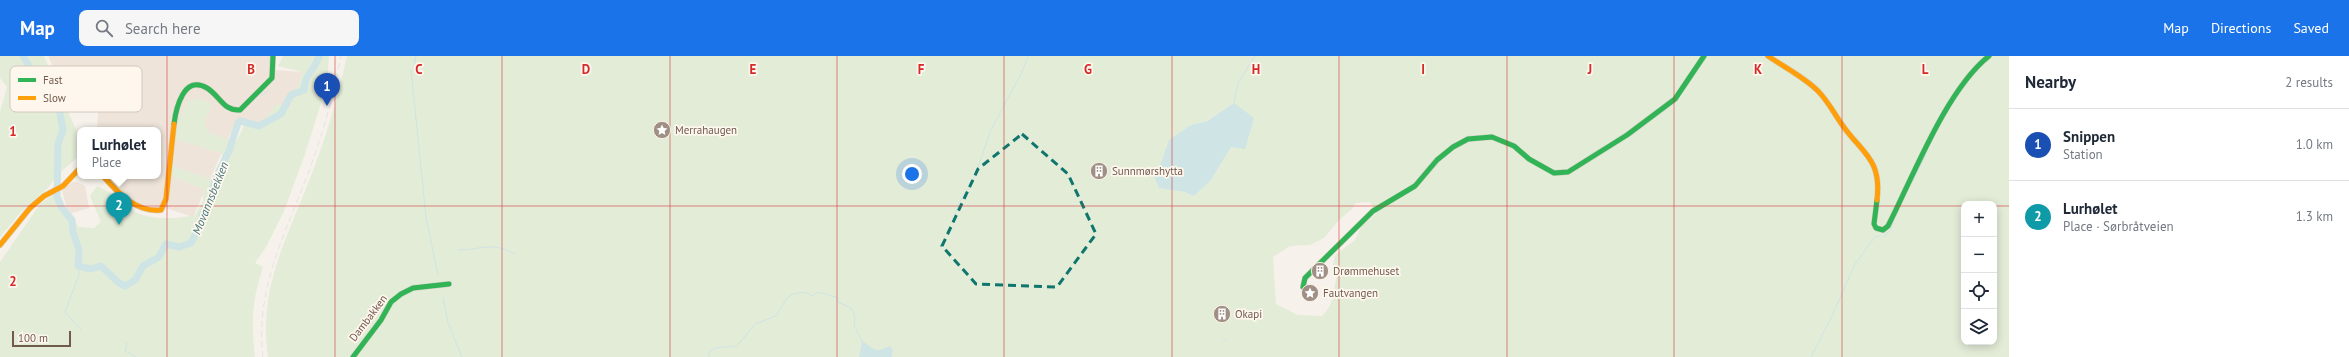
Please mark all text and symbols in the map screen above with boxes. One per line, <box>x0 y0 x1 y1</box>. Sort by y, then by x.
search box <box>79 10 359 46</box>
text: Map <box>20 16 55 40</box>
icon: search <box>93 17 115 39</box>
text: Search here <box>125 19 201 38</box>
text: Map <box>2163 19 2189 37</box>
text: Directions <box>2211 19 2271 37</box>
text: Saved <box>2293 19 2329 37</box>
text: B <box>247 61 255 78</box>
text: C <box>415 61 423 78</box>
text: D <box>582 61 590 78</box>
text: E <box>750 61 757 78</box>
text: F <box>918 61 925 78</box>
text: G <box>1084 61 1092 78</box>
text: H <box>1252 61 1260 78</box>
text: I <box>1421 61 1425 78</box>
text: J <box>1587 61 1592 78</box>
text: K <box>1754 61 1762 78</box>
text: L <box>1922 61 1929 78</box>
legend <box>10 66 142 112</box>
text: Nearby <box>2025 71 2076 93</box>
text: Fast <box>43 73 63 87</box>
pin: 1 <box>314 73 340 106</box>
text: 2 results <box>2285 74 2333 91</box>
text: Slow <box>43 91 66 105</box>
place icon: Merrahaugen <box>652 120 672 140</box>
text: 1 <box>9 123 17 140</box>
place label: Merrahaugen <box>675 123 737 137</box>
popup <box>77 127 161 179</box>
text: Snippen <box>2063 127 2115 146</box>
text: Lurhølet <box>92 135 146 154</box>
text: 1 <box>2034 136 2042 153</box>
text: 1.0 km <box>2296 136 2333 153</box>
text: Station <box>2063 146 2103 163</box>
text: Place <box>92 154 121 171</box>
water label: Movannsbekken <box>189 159 231 237</box>
building icon: Sunnmørshytta <box>1089 161 1109 181</box>
your location <box>902 164 922 184</box>
place label: Sunnmørshytta <box>1112 164 1183 178</box>
pin: 2 <box>106 192 132 225</box>
text: Lurhølet <box>2063 199 2118 218</box>
map controls <box>1961 201 1997 345</box>
button: + <box>1961 201 1997 237</box>
text: 2 <box>2034 208 2042 225</box>
text: 1.3 km <box>2296 208 2333 225</box>
text: Place · Sørbråtveien <box>2063 218 2174 235</box>
button: − <box>1961 237 1997 273</box>
building icon: Drømmehuset <box>1310 261 1330 281</box>
place label: Drømmehuset <box>1333 264 1399 278</box>
text: 2 <box>9 273 17 290</box>
button: locate <box>1961 273 1997 309</box>
place icon: Fautvangen <box>1300 283 1320 303</box>
place label: Fautvangen <box>1323 286 1378 300</box>
street label: Dambakken <box>346 292 390 344</box>
building icon: Okapi <box>1212 304 1232 324</box>
place label: Okapi <box>1235 307 1262 321</box>
button: layers <box>1961 309 1997 345</box>
scale bar <box>12 329 71 348</box>
text: 100 m <box>18 331 48 345</box>

